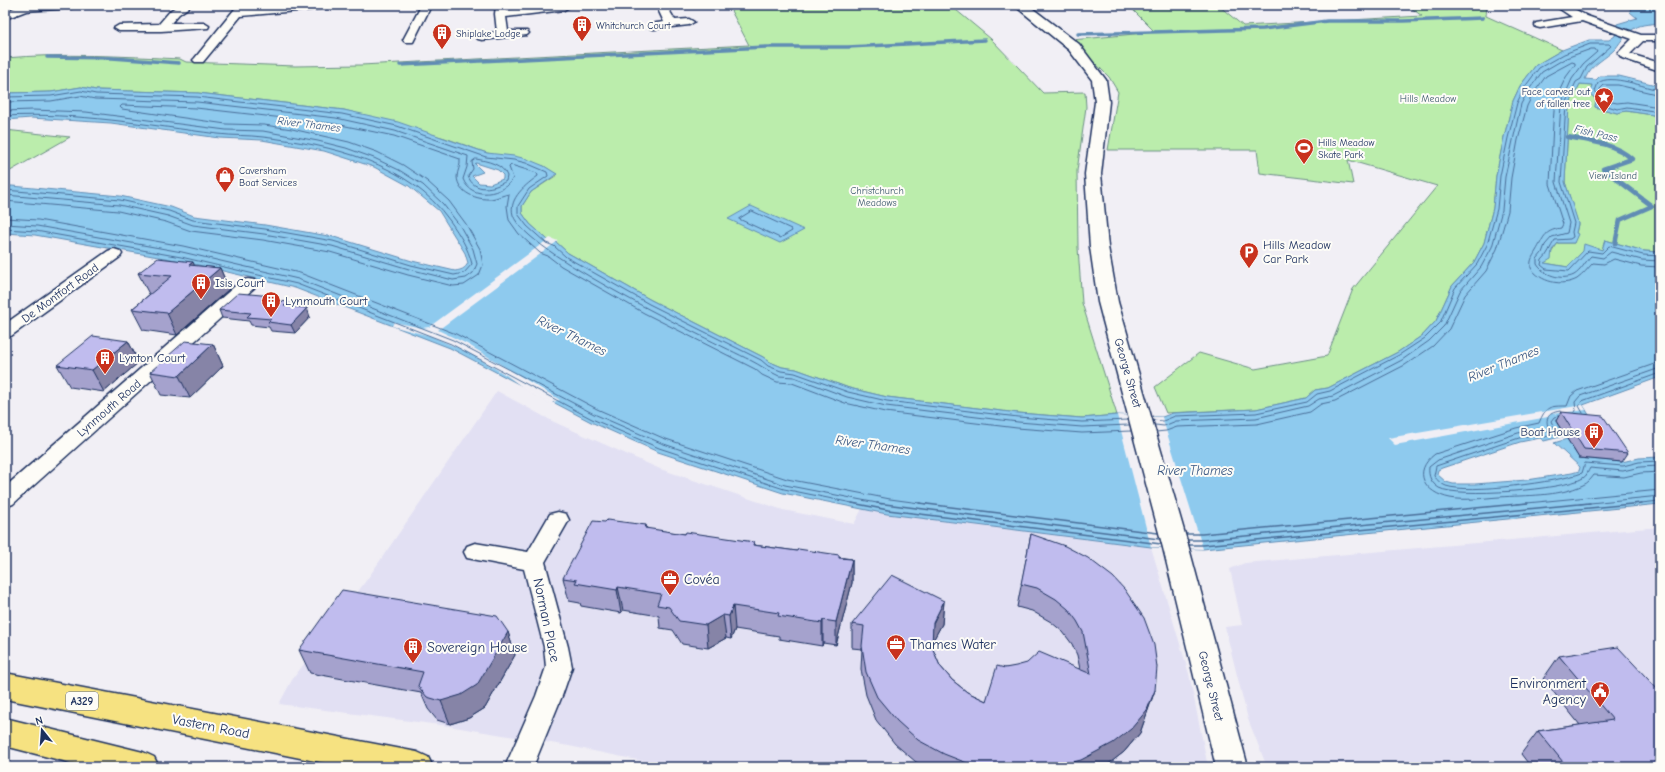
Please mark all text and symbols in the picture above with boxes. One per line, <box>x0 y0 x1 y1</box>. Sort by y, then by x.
building icon: Whitchurch Court <box>571 14 593 42</box>
place label: Whitchurch Court <box>596 20 672 32</box>
building icon: Shiplake Lodge <box>431 22 453 50</box>
place label: Shiplake Lodge <box>456 28 521 40</box>
place label: Face carved out of fallen tree <box>1522 86 1591 110</box>
place icon: Face carved out of fallen tree <box>1593 86 1615 114</box>
park label: Hills Meadow <box>1400 93 1456 105</box>
water label: River Thames <box>277 114 342 135</box>
water label: Fish Pass <box>1573 122 1619 145</box>
sports icon: Hills Meadow Skate Park <box>1293 137 1315 165</box>
place label: Hills Meadow Skate Park <box>1318 137 1374 161</box>
shop icon: Caversham Boat Services <box>214 165 236 193</box>
place label: Caversham Boat Services <box>239 165 297 189</box>
park label: View Island <box>1589 170 1637 182</box>
park label: Christchurch Meadows <box>850 185 904 209</box>
place label: Hills Meadow Car Park <box>1263 238 1332 266</box>
parking icon: Hills Meadow Car Park <box>1238 241 1260 269</box>
street label: De Montfort Road <box>19 260 101 326</box>
building icon: Isis Court <box>190 272 212 300</box>
place label: Isis Court <box>215 276 265 290</box>
building icon: Lynmouth Court <box>260 290 282 318</box>
place label: Lynmouth Court <box>285 294 368 308</box>
water label: River Thames <box>535 312 609 359</box>
street label: George Street <box>1111 337 1145 410</box>
water label: River Thames <box>1465 342 1541 385</box>
building icon: Lynton Court <box>94 347 116 375</box>
place label: Lynton Court <box>119 351 186 365</box>
street label: Lynmouth Road <box>74 376 144 440</box>
building icon: Boat House <box>1583 421 1605 449</box>
place label: Boat House <box>1520 425 1580 439</box>
water label: River Thames <box>835 432 912 457</box>
water label: River Thames <box>1157 463 1233 478</box>
office icon: Covéa <box>659 568 681 596</box>
place label: Covéa <box>684 571 720 588</box>
street label: Norman Place <box>529 577 564 664</box>
office icon: Thames Water <box>885 633 907 661</box>
building icon: Sovereign House <box>402 636 424 664</box>
place label: Thames Water <box>910 636 996 653</box>
place label: Sovereign House <box>427 639 527 656</box>
street label: George Street <box>1196 649 1227 723</box>
place label: Environment Agency <box>1510 675 1587 708</box>
public building icon: Environment Agency <box>1589 680 1611 708</box>
road number: A329 <box>66 692 98 710</box>
north arrow <box>22 710 62 750</box>
street label: Vastern Road <box>171 711 251 742</box>
text: N <box>34 714 45 728</box>

